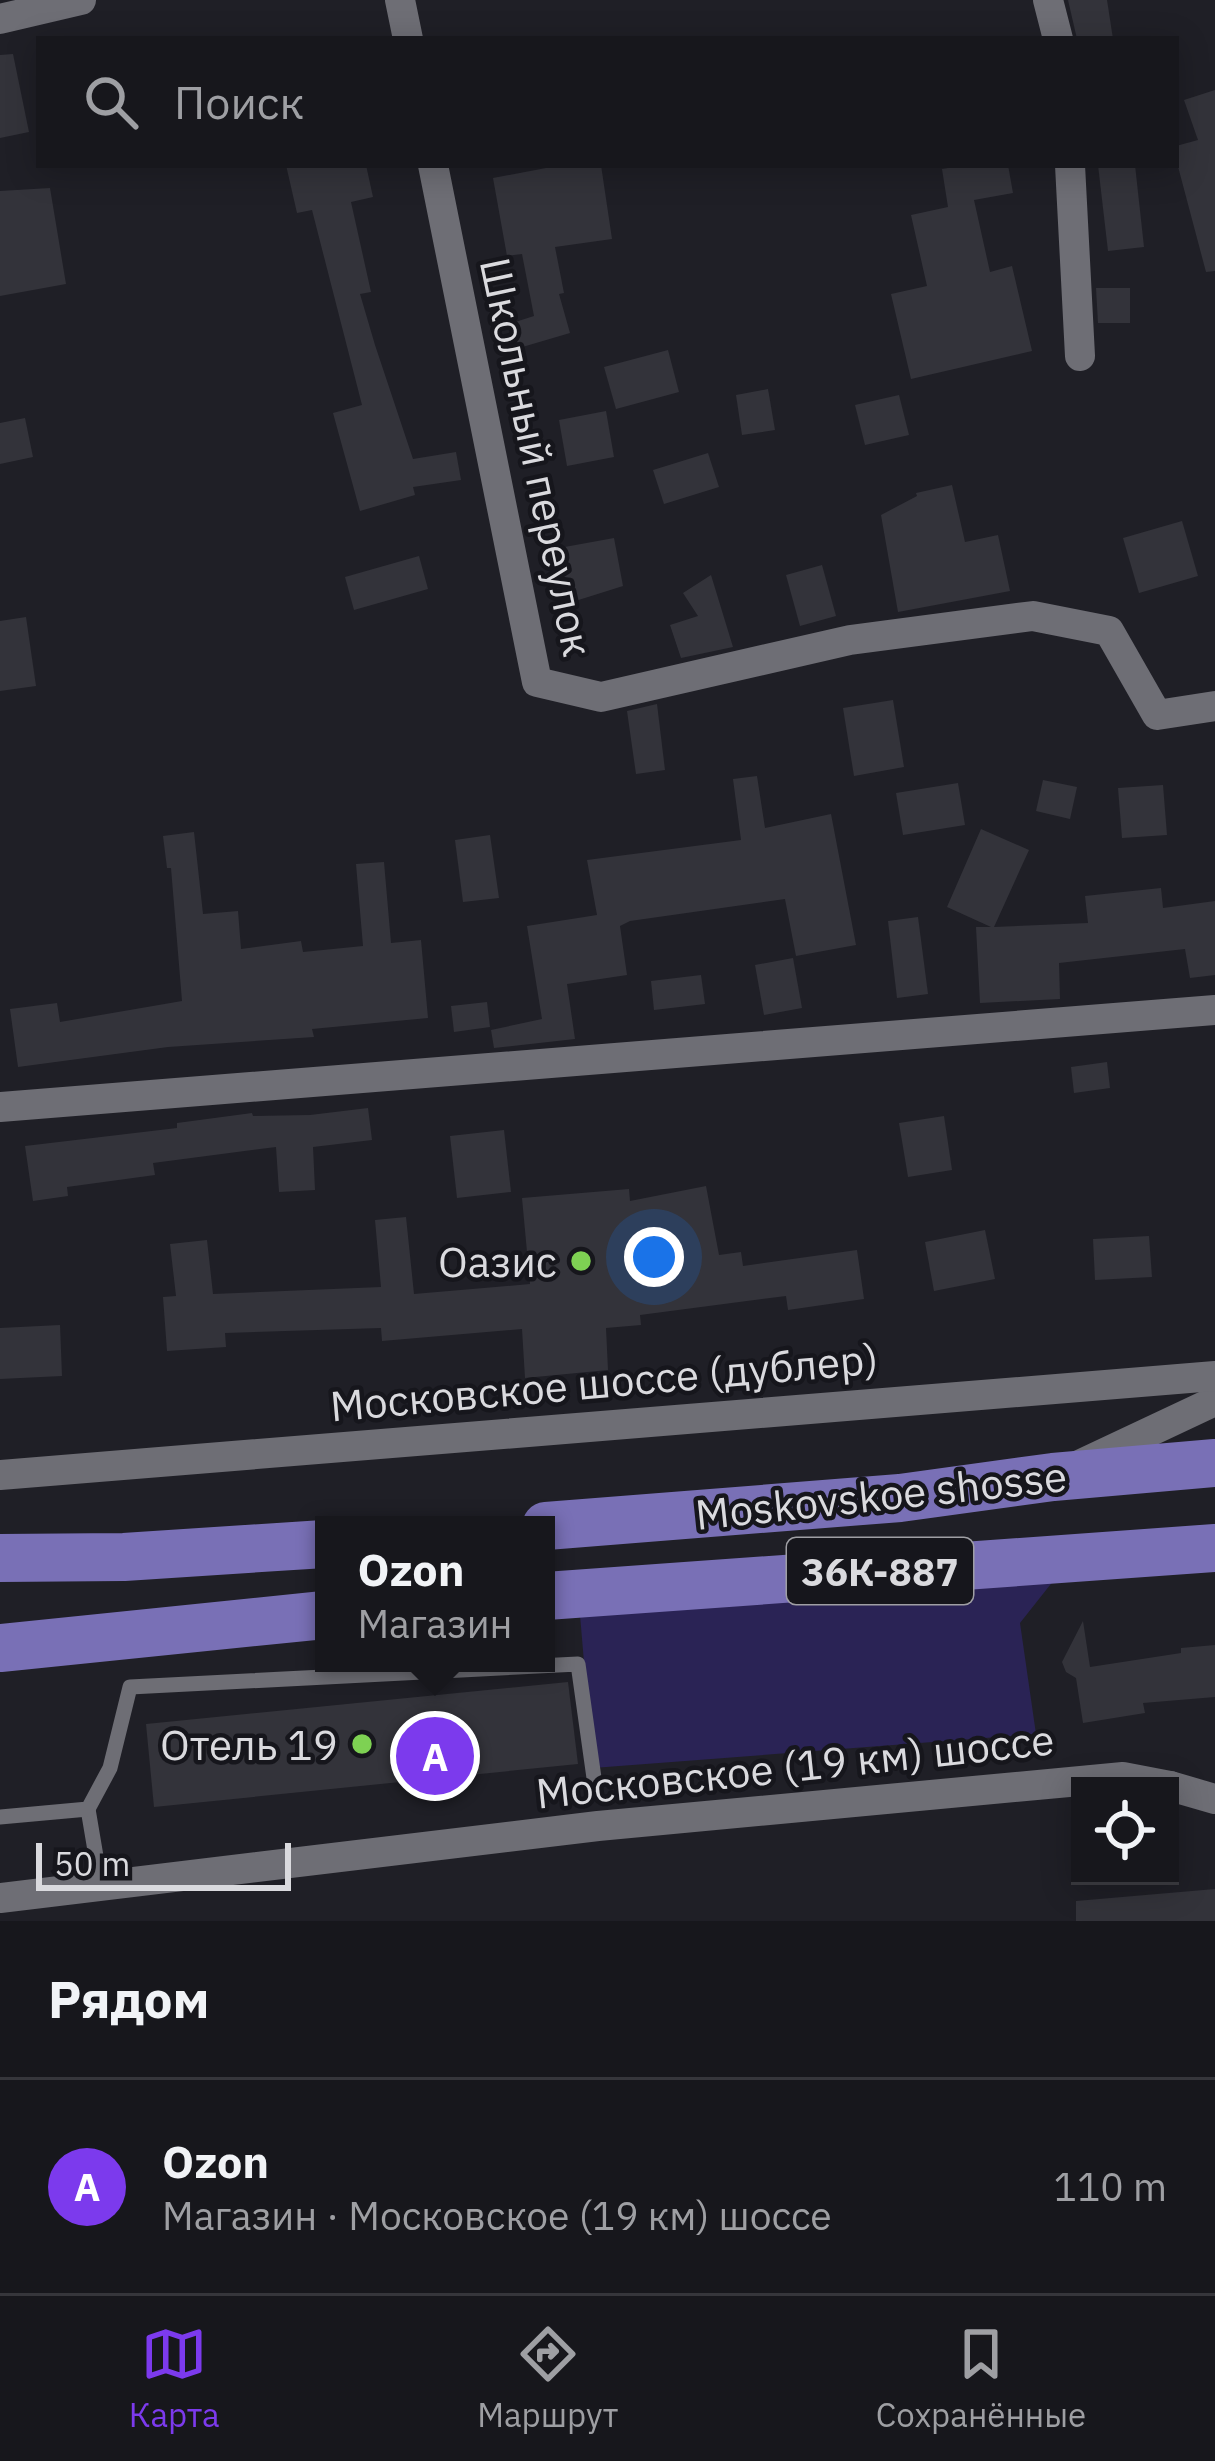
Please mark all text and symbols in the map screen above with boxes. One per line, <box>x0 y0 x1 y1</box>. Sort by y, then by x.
search box <box>36 36 1179 168</box>
icon: search <box>78 69 144 135</box>
text: Поиск <box>174 73 304 131</box>
street label: Школьный переулок <box>468 253 606 661</box>
your location <box>624 1227 684 1287</box>
place label: Оазис <box>438 1234 557 1289</box>
marker: Оазис <box>568 1248 594 1274</box>
street label: Московское шоссе (дублер) <box>328 1331 880 1433</box>
street label: Moskovskoe shosse <box>693 1448 1069 1542</box>
popup <box>315 1516 555 1672</box>
road number: 36К-887 <box>787 1538 973 1604</box>
text: Ozon <box>357 1540 465 1598</box>
text: Магазин <box>357 1598 513 1649</box>
pin: A <box>396 1711 474 1801</box>
street label: Московское (19 км) шоссе <box>533 1711 1057 1821</box>
place label: Отель 19 <box>160 1717 338 1772</box>
marker: Отель 19 <box>349 1731 375 1757</box>
map controls <box>1071 1777 1179 1885</box>
button: locate <box>1071 1777 1179 1885</box>
scale bar <box>36 1837 291 1890</box>
text: 50 m <box>54 1842 130 1885</box>
text: Рядом <box>48 1966 210 2032</box>
text: Ozon <box>162 2132 269 2190</box>
text: A <box>74 2161 100 2212</box>
text: 110 m <box>1054 2161 1167 2212</box>
text: Магазин · Московское (19 км) шоссе <box>162 2190 832 2241</box>
tab: Карта <box>129 2321 220 2436</box>
tab: Маршрут <box>477 2321 618 2436</box>
tab: Сохранённые <box>876 2321 1086 2436</box>

